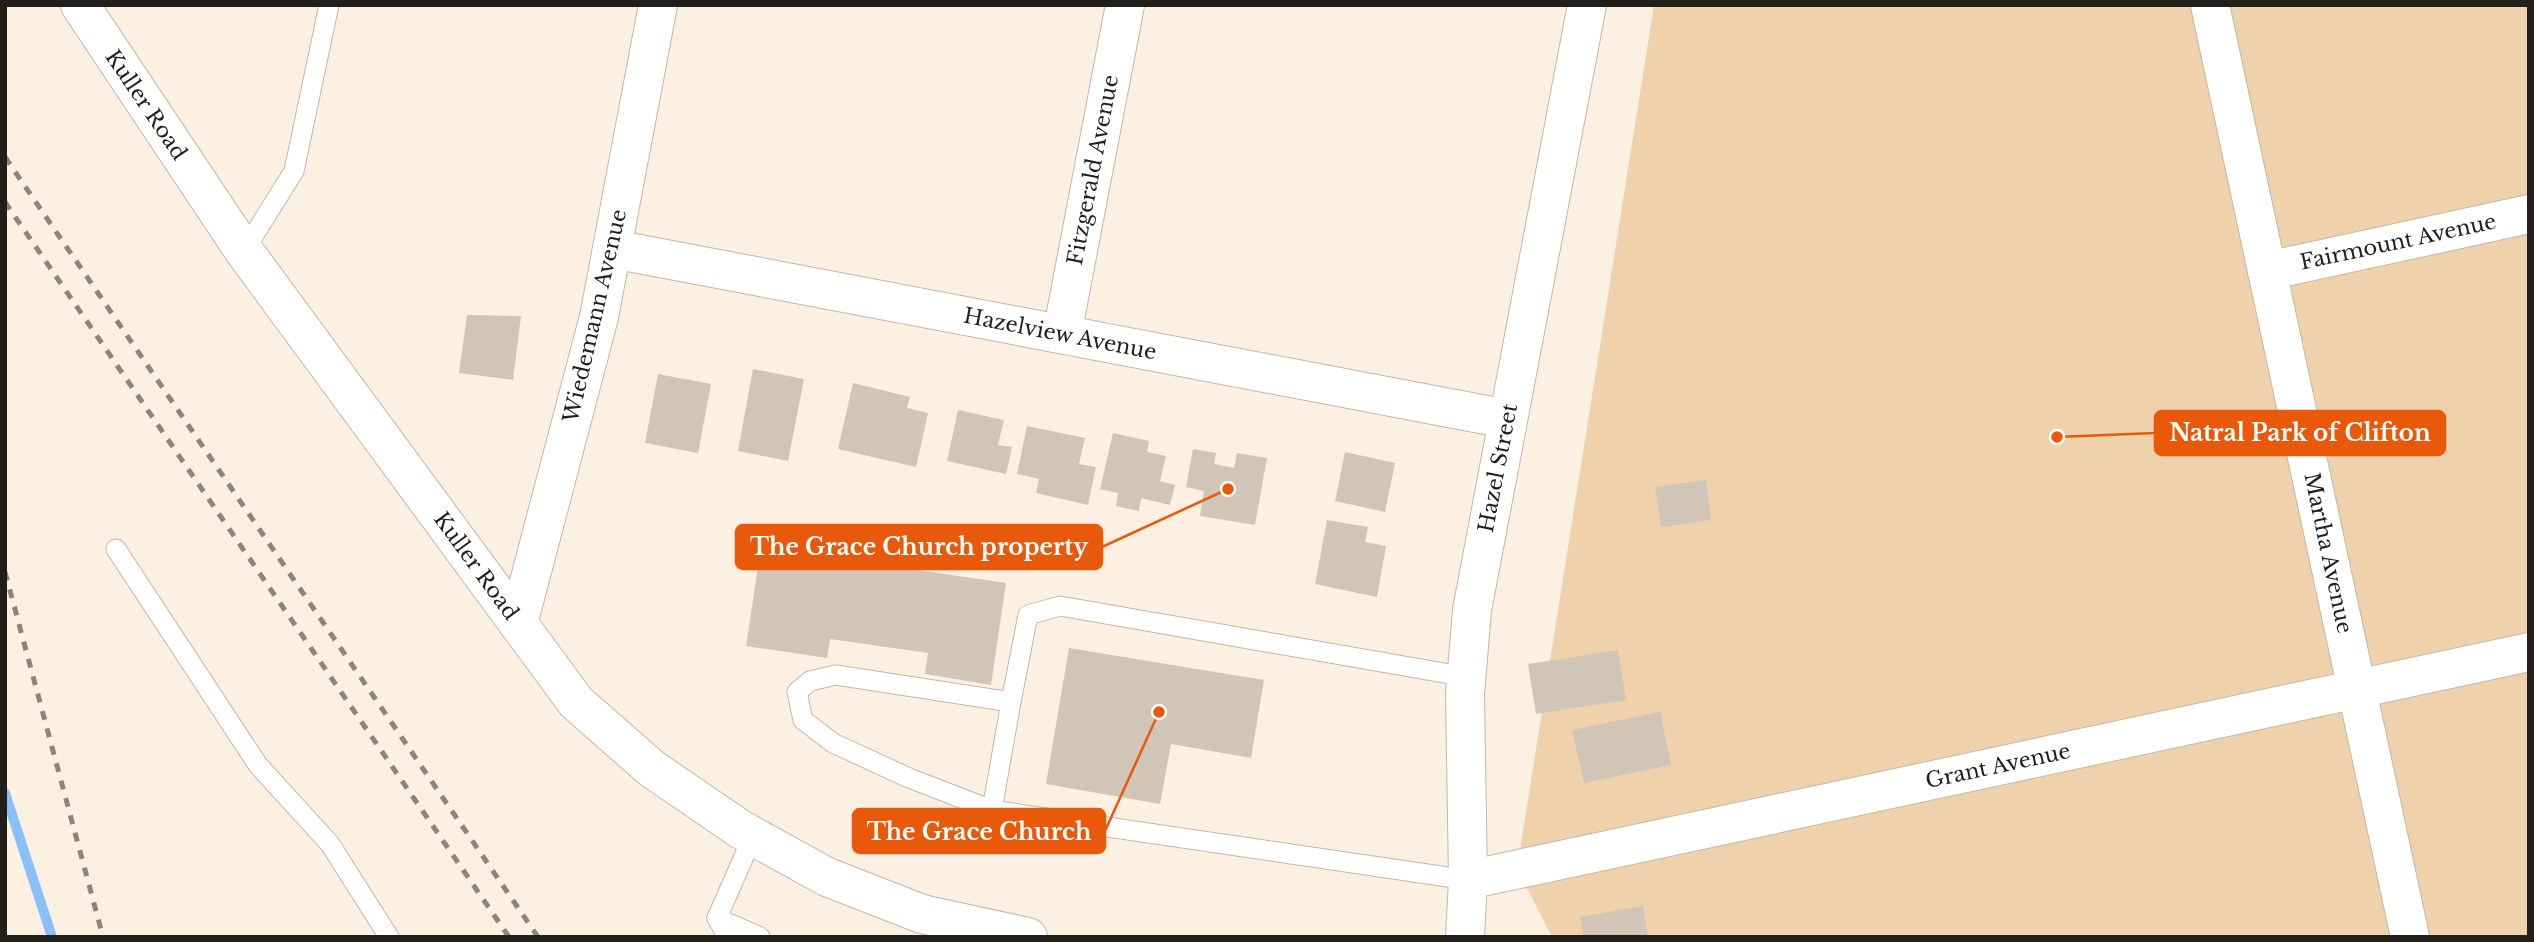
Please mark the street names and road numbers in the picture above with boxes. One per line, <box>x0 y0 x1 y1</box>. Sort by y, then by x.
street label: Kuller Road <box>100 45 192 165</box>
street label: Fitzgerald Avenue <box>1062 73 1124 267</box>
street label: Wiedemann Avenue <box>558 207 632 426</box>
street label: Fairmount Avenue <box>2297 208 2499 276</box>
street label: Hazelview Avenue <box>961 303 1159 365</box>
street label: Hazel Street <box>1473 401 1523 535</box>
street label: Martha Avenue <box>2298 470 2358 636</box>
street label: Kuller Road <box>428 507 524 625</box>
street label: Grant Avenue <box>1923 738 2073 794</box>

